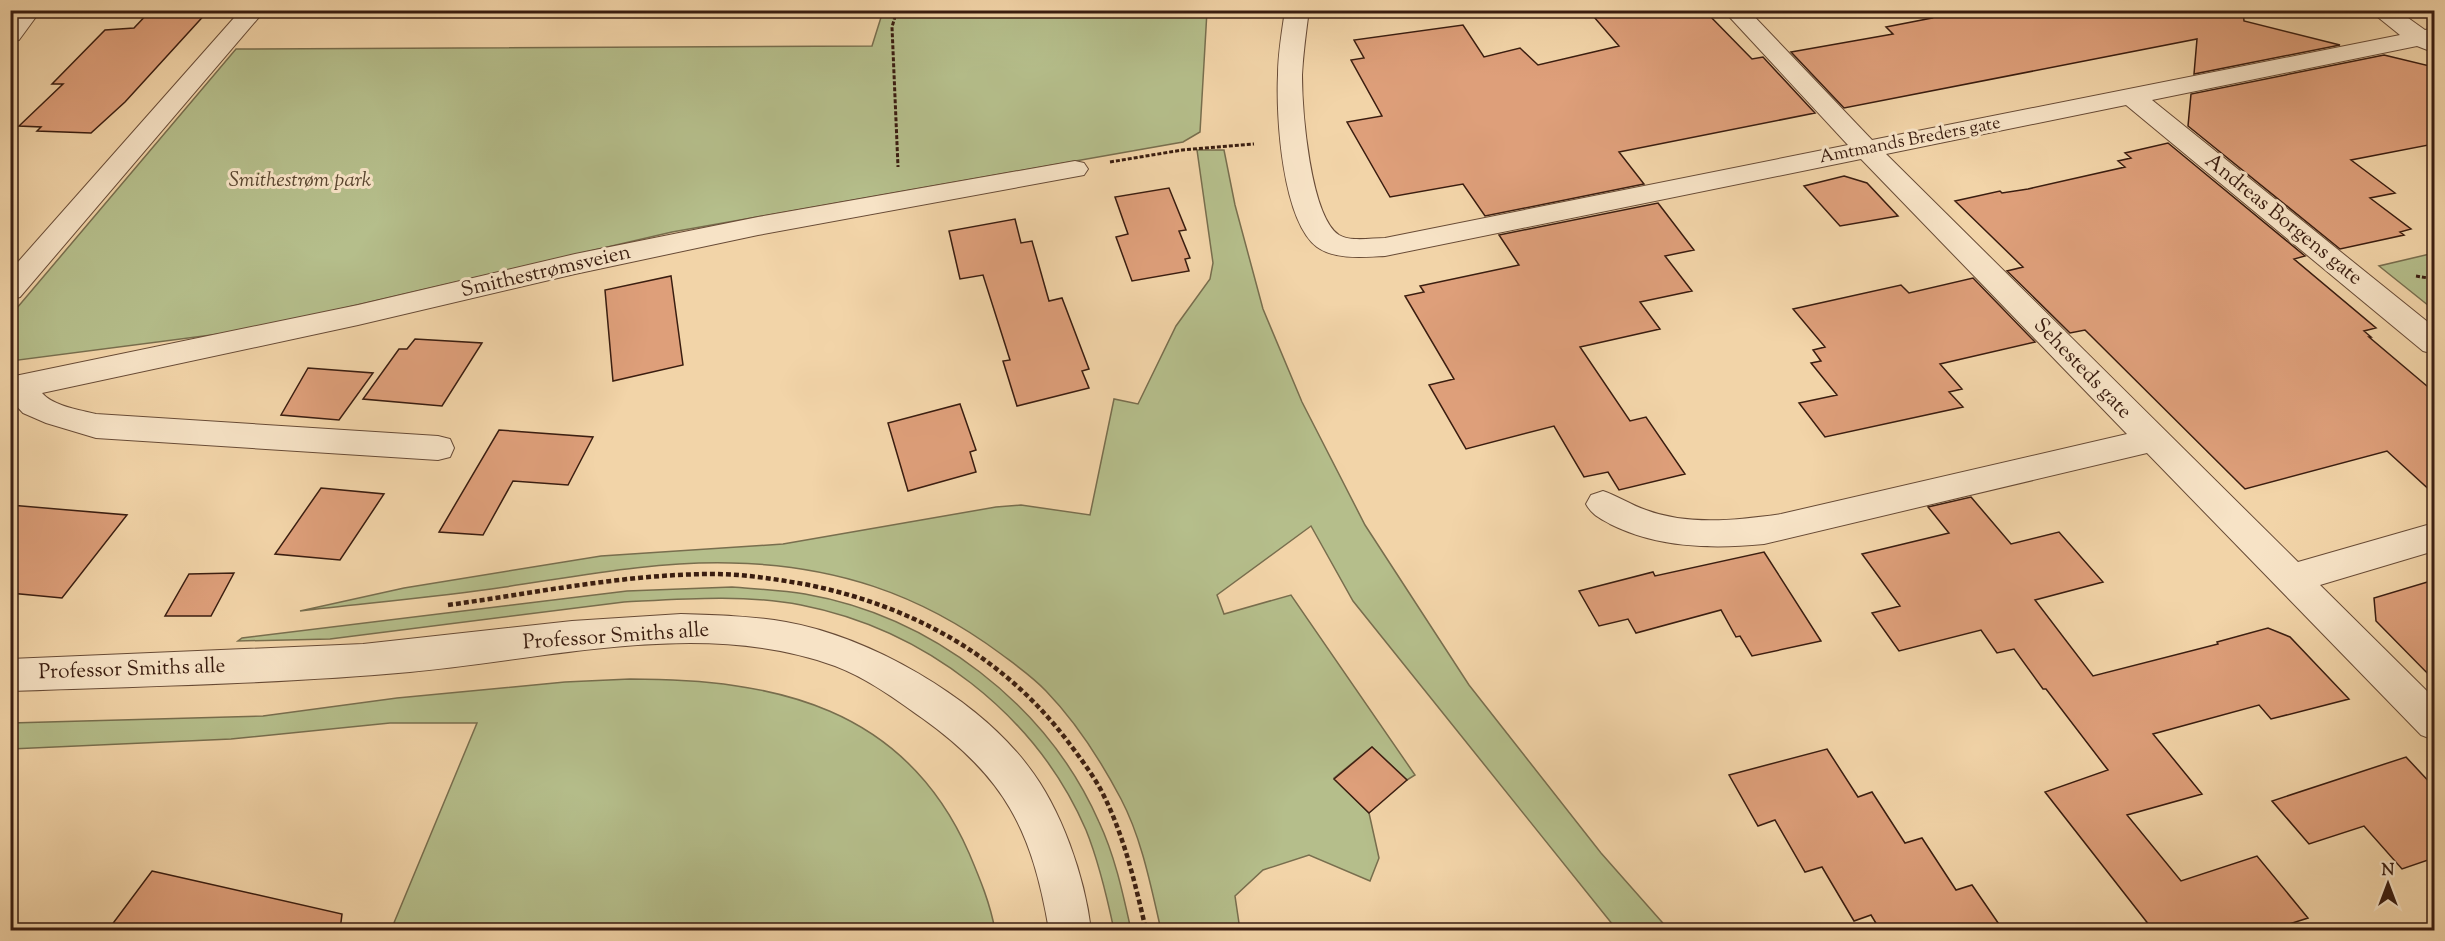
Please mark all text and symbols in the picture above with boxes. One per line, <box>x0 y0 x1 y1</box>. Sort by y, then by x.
street label: Amtmands Breders gate <box>1817 111 2003 171</box>
street label: Andreas Borgens gate <box>2198 147 2368 293</box>
park label: Smithestrøm park <box>229 166 372 196</box>
street label: Smithestrømsveien <box>458 238 634 306</box>
street label: Sehesteds gate <box>2026 312 2138 426</box>
street label: Professor Smiths alle <box>522 616 710 658</box>
street label: Professor Smiths alle <box>38 652 226 688</box>
north arrow <box>2358 854 2418 914</box>
text: N <box>2382 860 2395 883</box>

